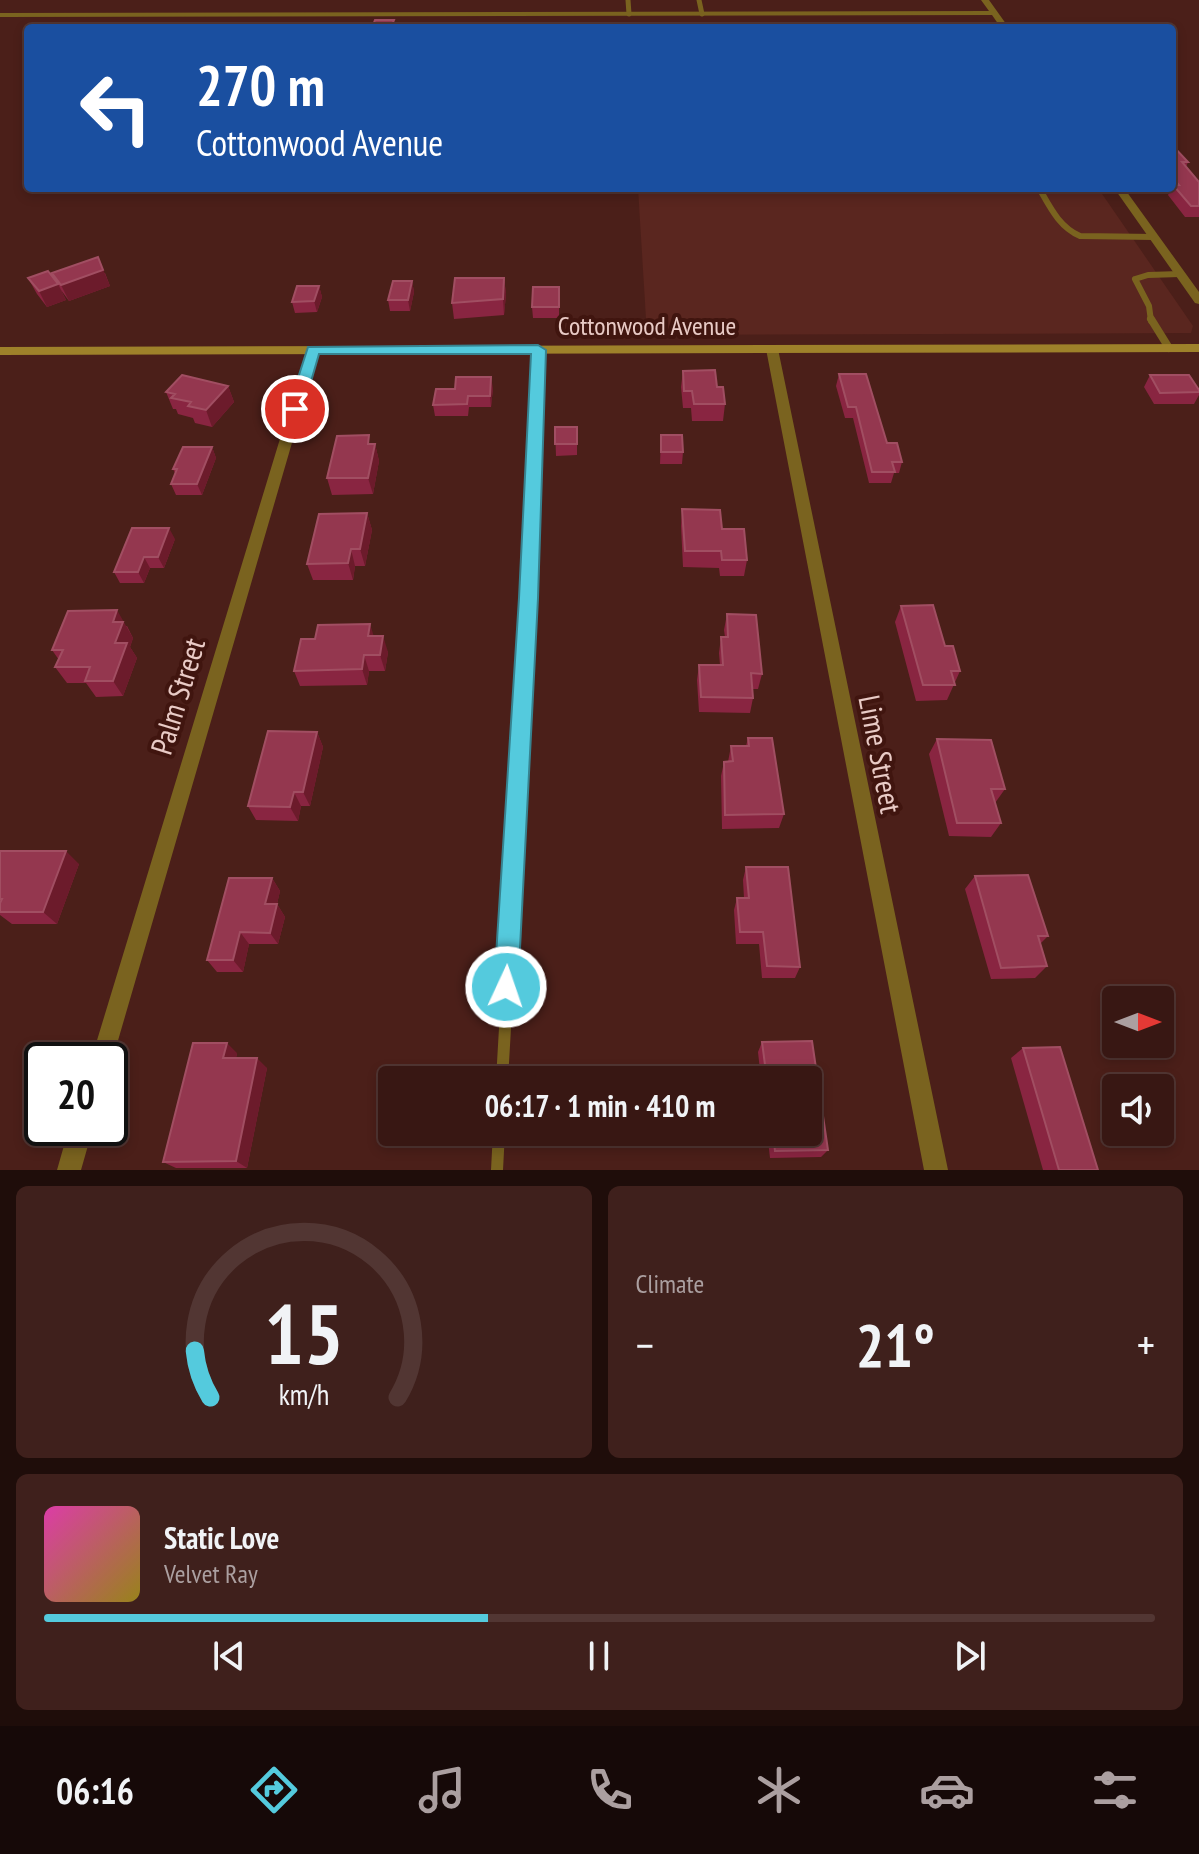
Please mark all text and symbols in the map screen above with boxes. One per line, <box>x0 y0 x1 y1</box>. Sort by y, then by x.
text: 270 m <box>196 49 325 121</box>
icon: left <box>64 56 168 160</box>
text: Cottonwood Avenue <box>196 119 443 166</box>
street label: Cottonwood Avenue <box>558 309 736 342</box>
pin <box>261 375 329 443</box>
icon: arrive <box>273 387 317 431</box>
street label: Palm Street <box>141 632 213 759</box>
street label: Lime Street <box>850 692 912 817</box>
position arrow <box>464 945 548 1029</box>
north arrow <box>1102 986 1174 1058</box>
map controls <box>1102 986 1174 1146</box>
speed limit sign: 20 <box>24 1042 128 1146</box>
button: sound <box>1102 1074 1174 1146</box>
text: 06:17 · 1 min · 410 m <box>485 1086 715 1125</box>
text: Climate <box>636 1267 704 1300</box>
text: 15 <box>264 1279 344 1387</box>
text: 21° <box>856 1306 935 1384</box>
text: − <box>636 1316 654 1373</box>
text: + <box>1137 1316 1155 1373</box>
text: km/h <box>278 1376 329 1413</box>
text: Static Love <box>164 1518 279 1557</box>
text: Velvet Ray <box>164 1557 258 1590</box>
icon: previous <box>207 1634 251 1678</box>
icon: pause <box>577 1634 621 1678</box>
icon: next <box>948 1634 992 1678</box>
icon: directions <box>246 1762 302 1818</box>
icon: music <box>414 1762 470 1818</box>
icon: phone <box>582 1762 638 1818</box>
icon: climate <box>751 1762 807 1818</box>
icon: car <box>919 1762 975 1818</box>
icon: filters <box>1087 1762 1143 1818</box>
text: 06:16 <box>56 1767 134 1814</box>

